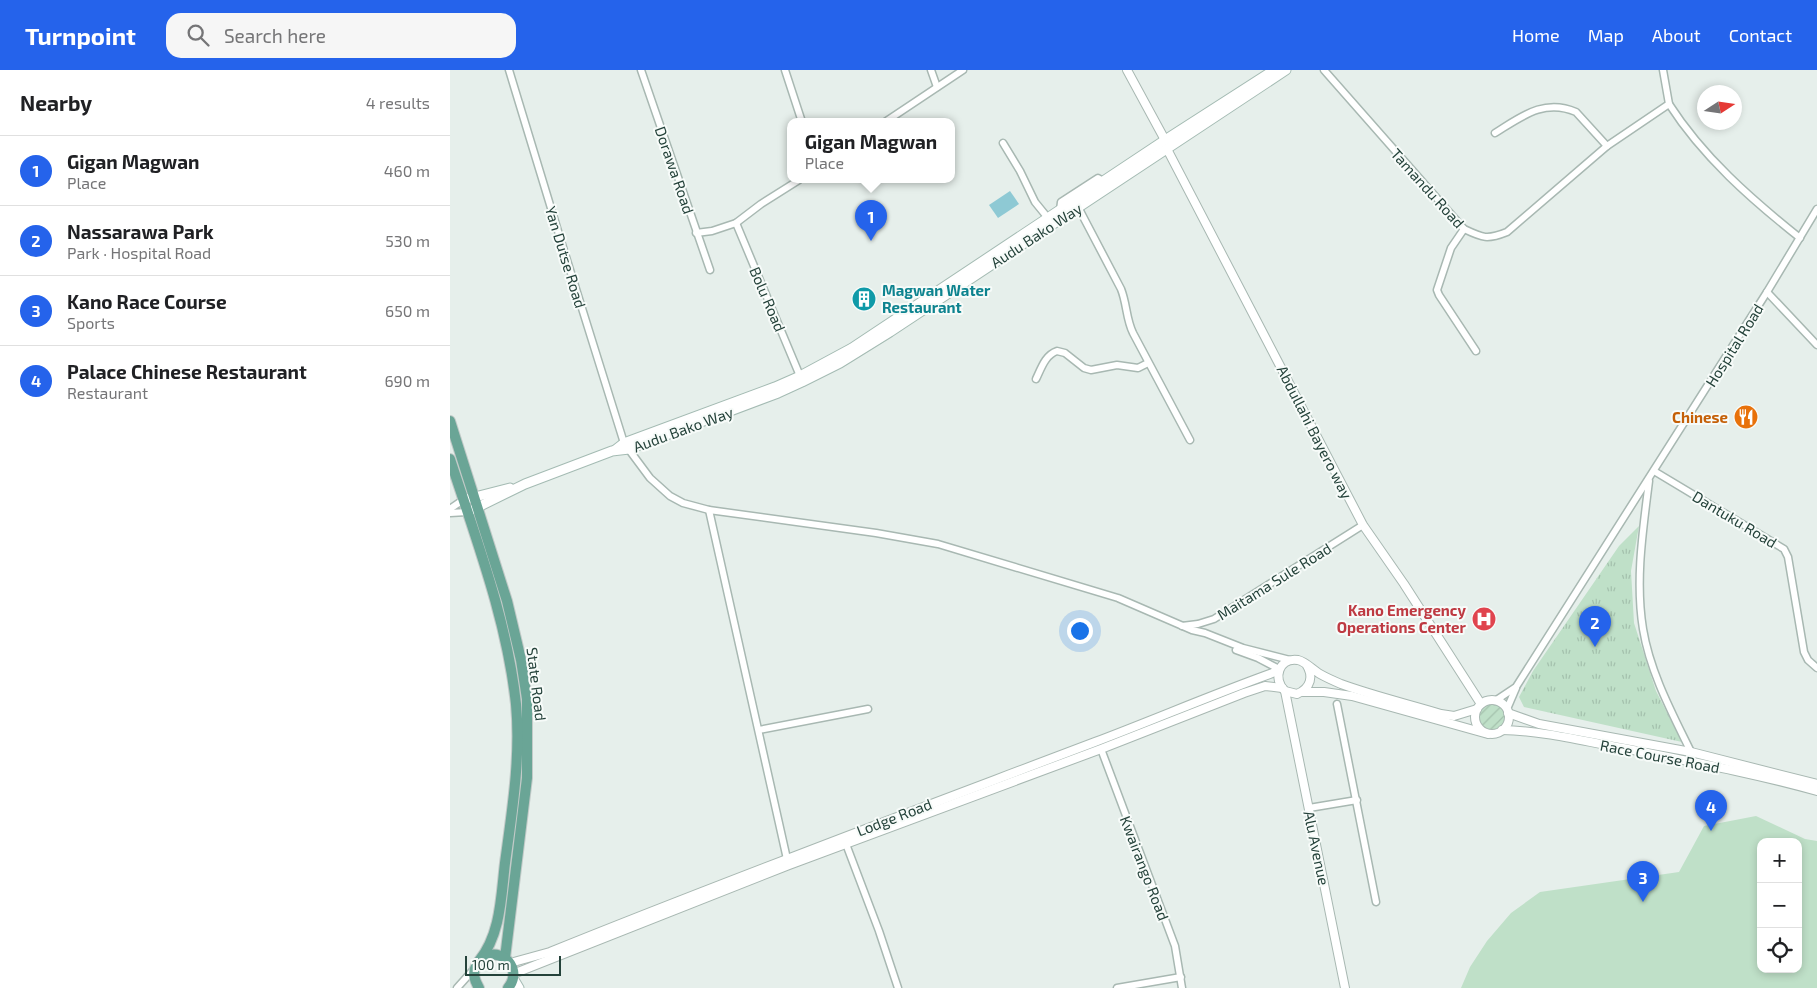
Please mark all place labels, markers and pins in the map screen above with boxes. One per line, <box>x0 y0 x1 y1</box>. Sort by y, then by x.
pin: 1 <box>855 200 887 241</box>
place label: Magwan Water Restaurant <box>882 281 991 316</box>
building icon: Magwan Water Restaurant <box>851 286 877 312</box>
restaurant icon: Chinese <box>1733 404 1759 430</box>
place label: Chinese <box>1672 408 1728 426</box>
place label: Kano Emergency Operations Center <box>1337 601 1467 636</box>
hospital icon: Kano Emergency Operations Center <box>1471 606 1497 632</box>
pin: 2 <box>1579 606 1611 647</box>
pin: 4 <box>1695 790 1727 831</box>
pin: 3 <box>1627 861 1659 902</box>

